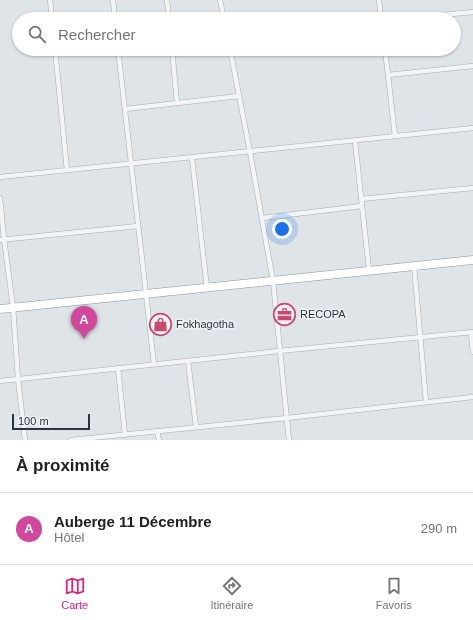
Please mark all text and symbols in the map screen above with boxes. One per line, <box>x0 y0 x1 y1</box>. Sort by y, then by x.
search box <box>12 12 461 56</box>
icon: search <box>26 23 48 45</box>
text: Rechercher <box>58 26 136 43</box>
your location <box>272 219 292 239</box>
office icon: RECOPA <box>272 301 298 327</box>
pin: A <box>71 306 97 339</box>
place label: RECOPA <box>300 308 346 320</box>
shop icon: Fokhagotha <box>147 311 173 337</box>
place label: Fokhagotha <box>176 318 235 330</box>
scale bar <box>12 412 90 431</box>
text: 100 m <box>18 415 49 427</box>
text: À proximité <box>16 456 110 475</box>
text: Auberge 11 Décembre <box>54 513 212 530</box>
text: A <box>24 521 34 536</box>
text: 290 m <box>421 521 457 536</box>
text: Hôtel <box>54 530 84 545</box>
tab: Carte <box>61 575 88 611</box>
tab: Itinéraire <box>211 575 253 611</box>
tab: Favoris <box>376 575 412 611</box>

